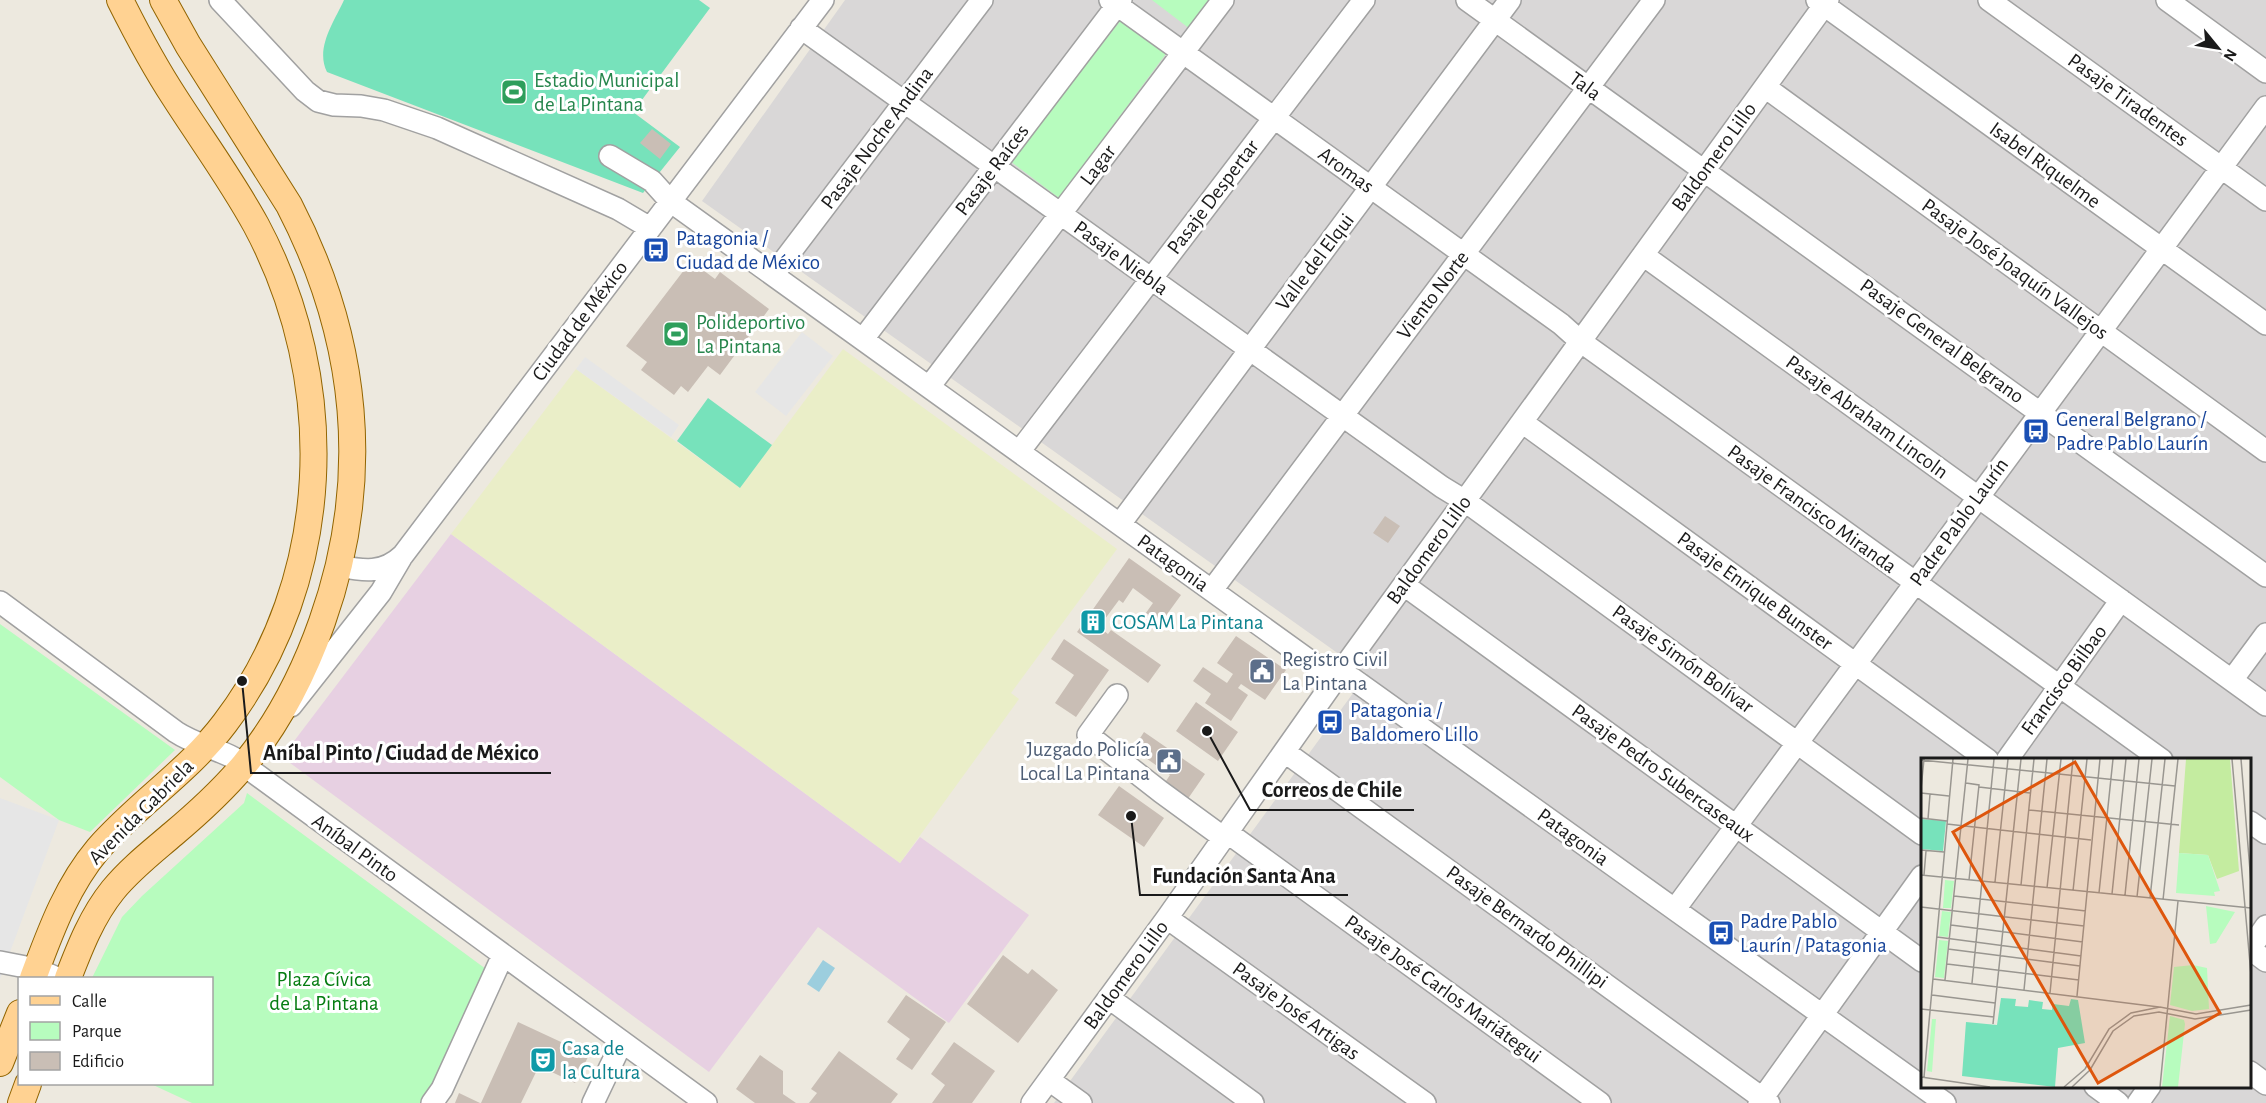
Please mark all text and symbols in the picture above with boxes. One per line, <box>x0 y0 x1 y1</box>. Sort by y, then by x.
north arrow <box>2188 18 2248 78</box>
text: N <box>2220 46 2240 64</box>
street label: Pasaje Tiradentes <box>2064 49 2192 151</box>
street label: Pasaje Noche Andina <box>817 63 937 213</box>
street label: Tala <box>1565 68 1605 105</box>
place label: Estadio Municipal de La Pintana <box>534 70 679 115</box>
sports icon: Estadio Municipal de La Pintana <box>499 77 529 107</box>
street label: Baldomero Lillo <box>1668 99 1760 215</box>
street label: Isabel Riquelme <box>1986 118 2104 212</box>
street label: Pasaje Raíces <box>951 121 1033 219</box>
street label: Pasaje Despertar <box>1163 136 1263 258</box>
street label: Lagar <box>1076 141 1120 189</box>
street label: Aromas <box>1314 143 1378 197</box>
street label: Pasaje José Joaquín Vallejos <box>1918 195 2112 343</box>
street label: Valle del Elqui <box>1272 210 1358 314</box>
street label: Pasaje Niebla <box>1070 217 1172 299</box>
place label: Patagonia / Ciudad de México <box>676 228 820 273</box>
bus stop icon: Patagonia / Ciudad de México <box>641 235 671 265</box>
street label: Viento Norte <box>1393 247 1473 343</box>
street label: Ciudad de México <box>528 257 632 385</box>
street label: Pasaje General Belgrano <box>1856 275 2028 407</box>
place label: Polideportivo La Pintana <box>696 312 805 357</box>
sports icon: Polideportivo La Pintana <box>661 319 691 349</box>
street label: Pasaje Abraham Lincoln <box>1782 351 1952 483</box>
place label: General Belgrano / Padre Pablo Laurín <box>2056 409 2208 454</box>
bus stop icon: General Belgrano / Padre Pablo Laurín <box>2021 416 2051 446</box>
street label: Pasaje Francisco Miranda <box>1724 441 1901 577</box>
street label: Padre Pablo Laurín <box>1906 454 2012 590</box>
street label: Baldomero Lillo <box>1383 492 1475 608</box>
street label: Pasaje Enrique Bunster <box>1673 528 1837 654</box>
street label: Patagonia <box>1133 530 1213 596</box>
street label: Pasaje Simón Bolívar <box>1609 601 1758 717</box>
building icon: COSAM La Pintana <box>1078 607 1108 637</box>
place label: COSAM La Pintana <box>1112 612 1264 633</box>
street label: Francisco Bilbao <box>2017 621 2111 739</box>
place label: Registro Civil La Pintana <box>1282 649 1388 694</box>
public building icon: Registro Civil La Pintana <box>1247 656 1277 686</box>
place label: Patagonia / Baldomero Lillo <box>1350 700 1479 745</box>
street label: Pasaje Pedro Subercaseaux <box>1568 700 1758 846</box>
bus stop icon: Patagonia / Baldomero Lillo <box>1315 707 1345 737</box>
callout: Aníbal Pinto / Ciudad de México <box>251 733 551 773</box>
place label: Juzgado Policía Local La Pintana <box>1020 739 1150 784</box>
text: Aníbal Pinto / Ciudad de México <box>263 742 539 764</box>
public building icon: Juzgado Policía Local La Pintana <box>1154 746 1184 776</box>
street label: Avenida Gabriela <box>84 755 198 869</box>
inset map <box>1921 758 2251 1088</box>
callout: Correos de Chile <box>1250 770 1414 810</box>
text: Correos de Chile <box>1262 779 1402 801</box>
street label: Patagonia <box>1533 804 1613 870</box>
street label: Aníbal Pinto <box>308 810 402 886</box>
callout: Fundación Santa Ana <box>1140 855 1348 895</box>
street label: Pasaje Bernardo Phillipi <box>1442 862 1612 992</box>
text: Fundación Santa Ana <box>1152 865 1336 887</box>
street label: Pasaje José Carlos Mariátegui <box>1341 911 1545 1067</box>
place label: Padre Pablo Laurín / Patagonia <box>1740 911 1887 956</box>
street label: Baldomero Lillo <box>1080 917 1172 1033</box>
bus stop icon: Padre Pablo Laurín / Patagonia <box>1706 918 1736 948</box>
street label: Pasaje José Artigas <box>1229 958 1363 1064</box>
park label: Plaza Cívica de La Pintana <box>269 969 379 1014</box>
legend <box>18 977 213 1085</box>
text: Calle <box>72 993 107 1011</box>
text: Parque <box>72 1023 121 1041</box>
place label: Casa de la Cultura <box>562 1038 641 1083</box>
theatre icon: Casa de la Cultura <box>528 1045 558 1075</box>
text: Edificio <box>72 1053 124 1071</box>

